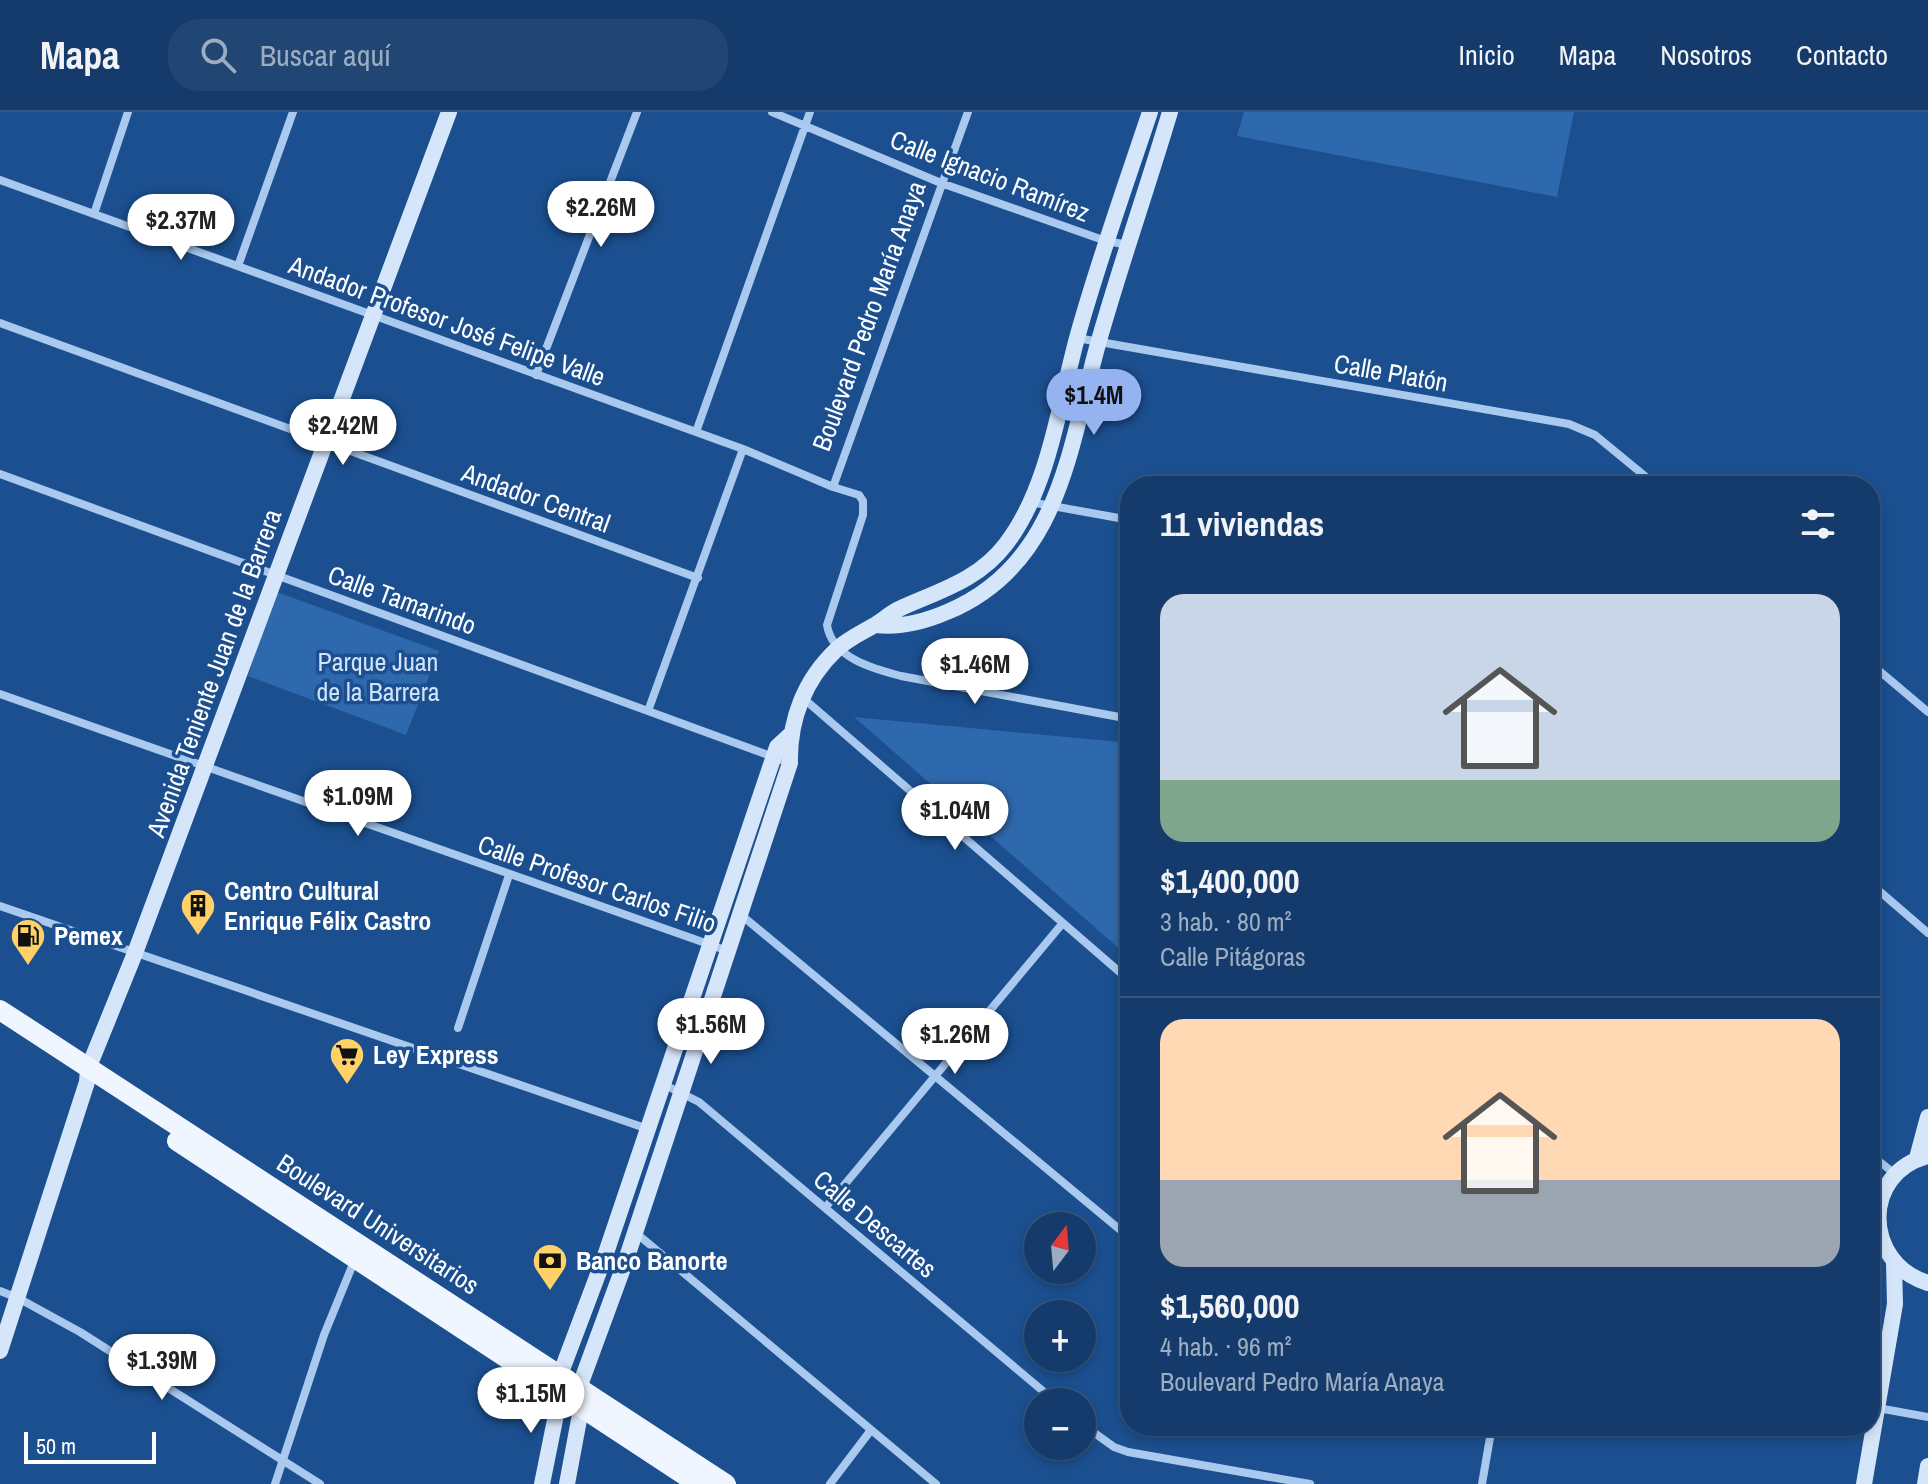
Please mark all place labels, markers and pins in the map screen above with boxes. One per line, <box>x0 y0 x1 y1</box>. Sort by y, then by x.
pin: $2.26M <box>536 181 666 249</box>
pin: $2.37M <box>116 194 246 262</box>
pin: $1.4M <box>1038 369 1150 437</box>
pin: $2.42M <box>278 399 408 467</box>
pin: $1.46M <box>910 638 1040 706</box>
pin: $1.09M <box>293 770 423 838</box>
pin: $1.04M <box>890 784 1020 852</box>
place label: Centro Cultural Enrique Félix Castro <box>224 873 431 938</box>
building icon: Centro Cultural Enrique Félix Castro <box>179 887 217 937</box>
fuel station icon: Pemex <box>9 917 47 967</box>
place label: Pemex <box>54 918 123 953</box>
pin: $1.56M <box>646 998 776 1066</box>
pin: $1.26M <box>890 1008 1020 1076</box>
supermarket icon: Ley Express <box>328 1036 366 1086</box>
place label: Ley Express <box>373 1037 499 1072</box>
bank icon: Banco Banorte <box>531 1242 569 1292</box>
place label: Banco Banorte <box>576 1243 728 1278</box>
pin: $1.39M <box>97 1334 227 1402</box>
pin: $1.15M <box>466 1367 596 1435</box>

